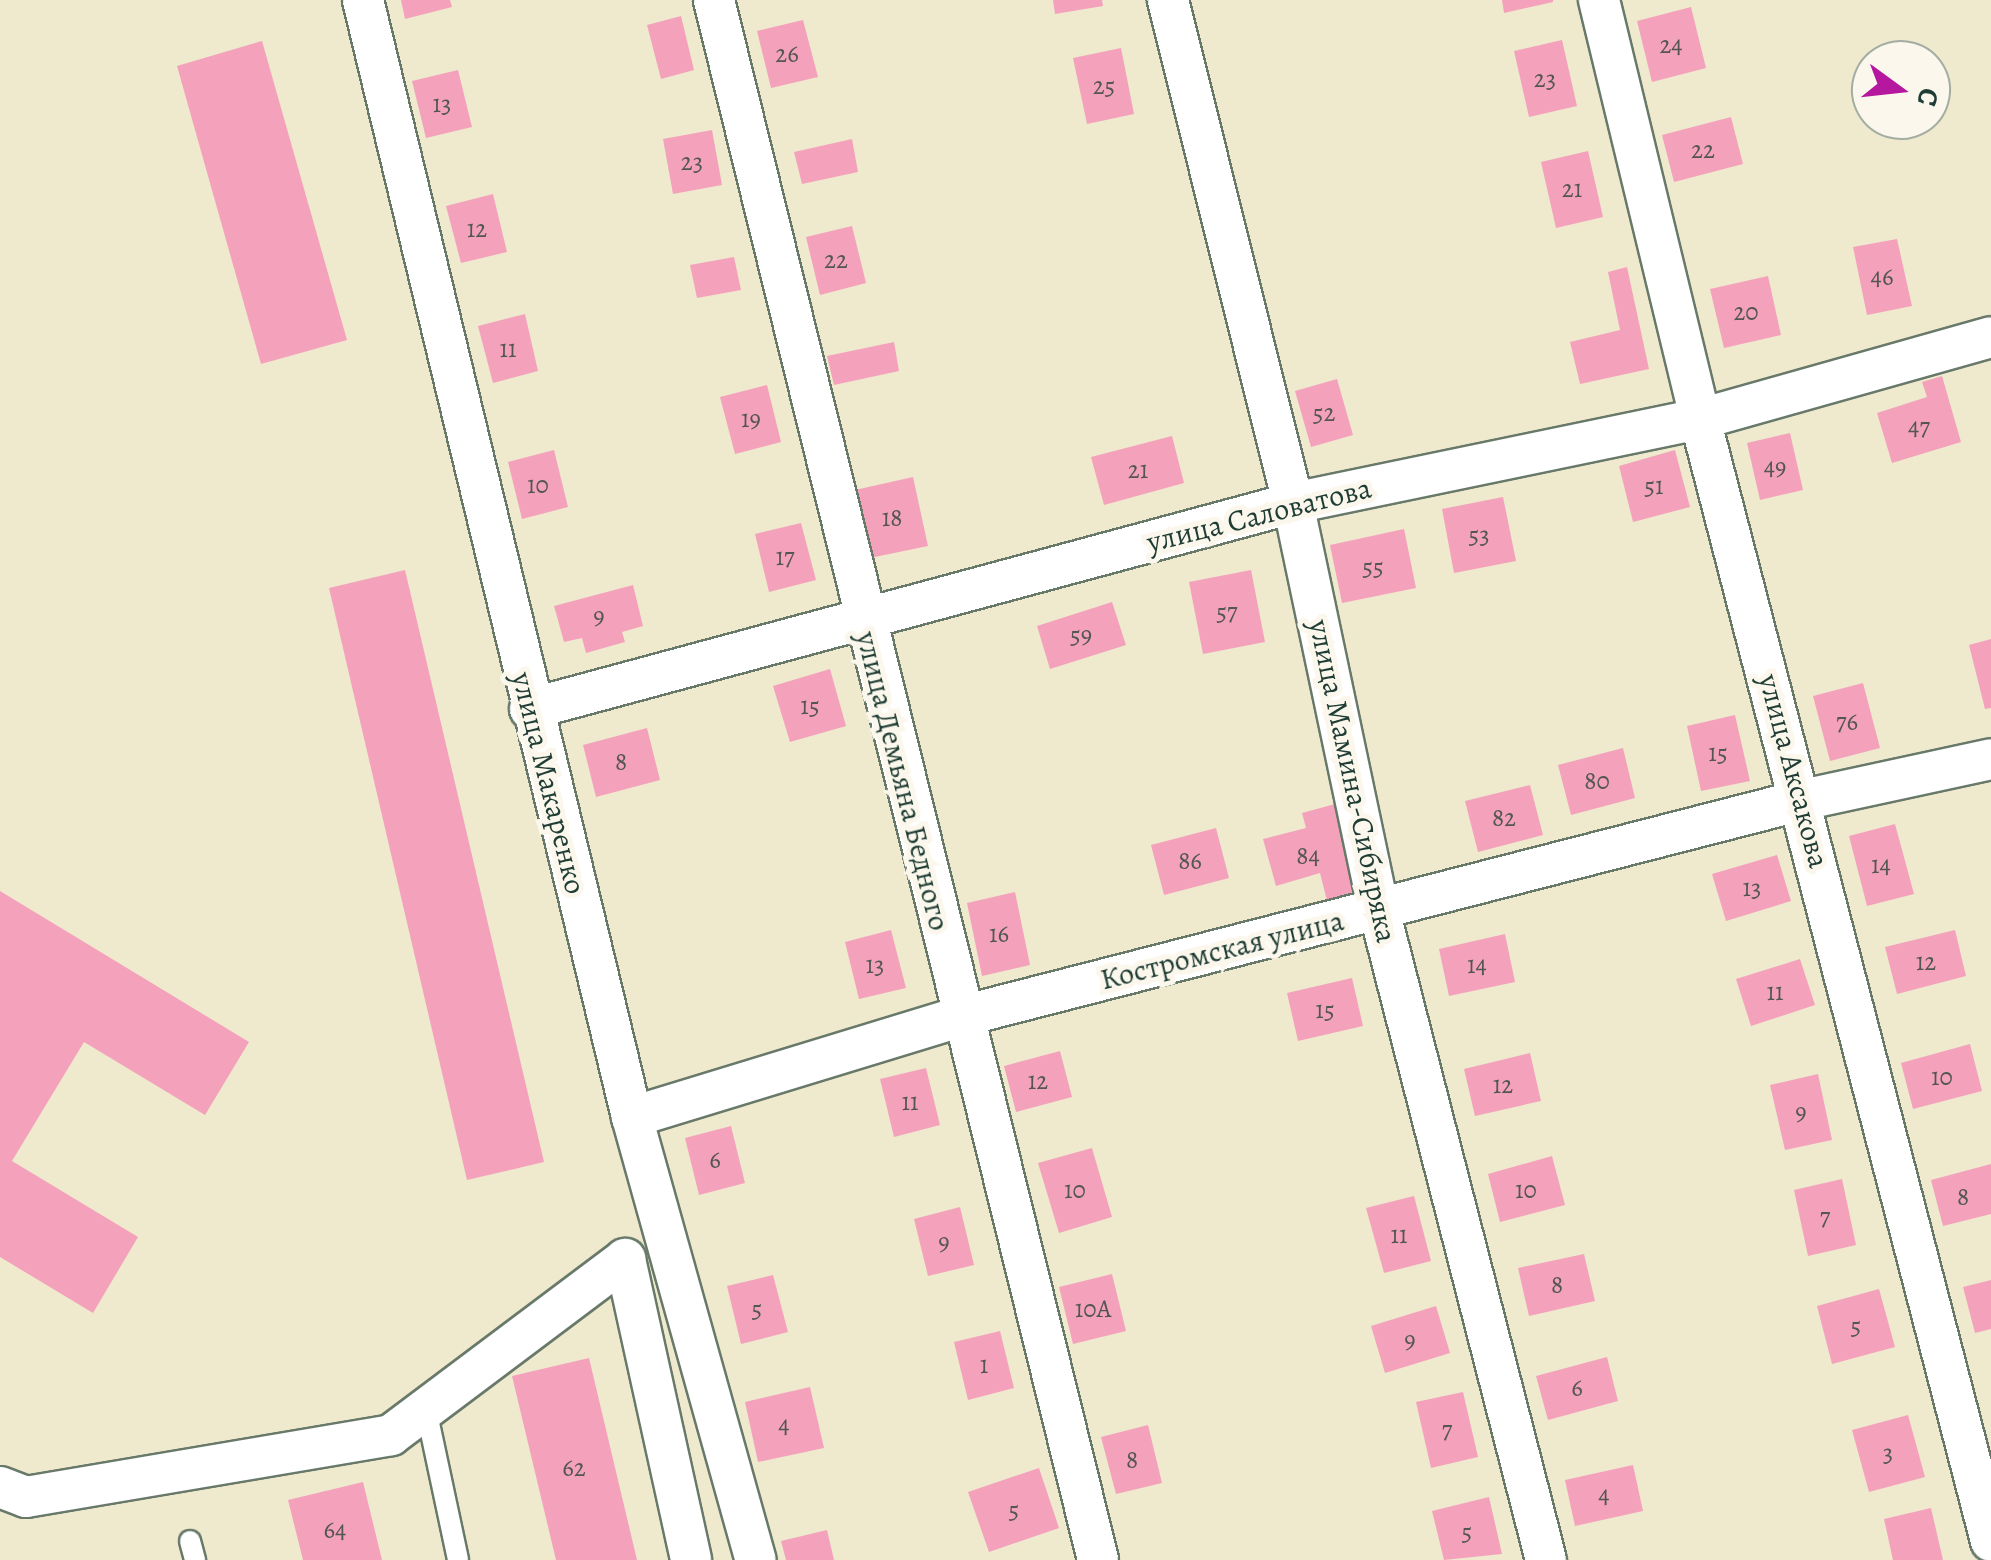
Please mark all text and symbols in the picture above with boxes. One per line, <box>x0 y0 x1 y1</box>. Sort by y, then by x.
house number: 24 <box>1659 30 1683 60</box>
house number: 26 <box>775 39 799 69</box>
north arrow <box>1851 40 1951 140</box>
house number: 23 <box>1534 64 1556 94</box>
house number: 25 <box>1093 71 1115 101</box>
text: С <box>1907 84 1949 110</box>
house number: 13 <box>433 89 451 119</box>
house number: 22 <box>1691 135 1715 165</box>
house number: 23 <box>681 147 703 177</box>
house number: 21 <box>1562 174 1582 204</box>
house number: 12 <box>467 214 487 244</box>
house number: 22 <box>824 245 848 275</box>
house number: 46 <box>1871 262 1893 292</box>
house number: 20 <box>1733 297 1759 327</box>
house number: 11 <box>499 334 517 364</box>
house number: 52 <box>1313 398 1335 428</box>
house number: 19 <box>741 404 761 434</box>
house number: 47 <box>1908 412 1930 442</box>
house number: 49 <box>1764 452 1786 482</box>
house number: 21 <box>1128 455 1148 485</box>
house number: 10 <box>527 470 549 500</box>
street label: улица Саловатова <box>1143 470 1375 560</box>
house number: 51 <box>1644 471 1664 501</box>
house number: 18 <box>882 503 902 533</box>
house number: 53 <box>1468 520 1490 550</box>
house number: 17 <box>775 542 795 572</box>
house number: 55 <box>1362 552 1384 582</box>
house number: 57 <box>1216 597 1238 627</box>
house number: 9 <box>593 601 605 631</box>
street label: улица Мамина-Сибиряка <box>1301 616 1405 946</box>
house number: 59 <box>1070 620 1092 650</box>
street label: улица Демьяна Бедного <box>848 628 958 934</box>
street label: улица Макаренко <box>504 668 594 898</box>
street label: улица Аксакова <box>1751 670 1837 872</box>
house number: 15 <box>800 691 820 721</box>
house number: 76 <box>1836 707 1858 737</box>
house number: 15 <box>1708 738 1728 768</box>
house number: 8 <box>615 747 627 777</box>
house number: 80 <box>1584 766 1610 796</box>
house number: 82 <box>1492 803 1516 833</box>
house number: 84 <box>1296 841 1320 871</box>
house number: 86 <box>1178 846 1202 876</box>
house number: 14 <box>1871 850 1891 880</box>
house number: 13 <box>1743 873 1761 903</box>
street label: Костромская улица <box>1097 902 1347 998</box>
house number: 16 <box>989 919 1009 949</box>
house number: 12 <box>1916 947 1936 977</box>
house number: 13 <box>866 950 884 980</box>
house number: 14 <box>1467 950 1487 980</box>
house number: 11 <box>1766 977 1784 1007</box>
house number: 15 <box>1315 995 1335 1025</box>
house number: 10 <box>1931 1062 1953 1092</box>
house number: 12 <box>1028 1066 1048 1096</box>
house number: 12 <box>1493 1070 1513 1100</box>
house number: 11 <box>901 1087 919 1117</box>
house number: 9 <box>1795 1097 1807 1127</box>
house number: 6 <box>709 1145 721 1175</box>
house number: 10 <box>1064 1175 1086 1205</box>
house number: 10 <box>1515 1175 1537 1205</box>
house number: 8 <box>1957 1182 1969 1212</box>
house number: 7 <box>1820 1202 1830 1232</box>
house number: 11 <box>1390 1220 1408 1250</box>
house number: 9 <box>938 1227 950 1257</box>
house number: 8 <box>1551 1270 1563 1300</box>
house number: 5 <box>752 1294 762 1324</box>
house number: 10А <box>1075 1294 1111 1324</box>
house number: 5 <box>1851 1311 1861 1341</box>
house number: 9 <box>1404 1325 1416 1355</box>
house number: 1 <box>980 1350 988 1380</box>
house number: 6 <box>1571 1373 1583 1403</box>
house number: 4 <box>778 1410 790 1440</box>
house number: 7 <box>1442 1415 1452 1445</box>
house number: 3 <box>1883 1438 1893 1468</box>
house number: 8 <box>1126 1445 1138 1475</box>
house number: 62 <box>562 1453 586 1483</box>
house number: 4 <box>1598 1480 1610 1510</box>
house number: 5 <box>1009 1495 1019 1525</box>
house number: 64 <box>324 1515 346 1545</box>
house number: 5 <box>1462 1517 1472 1547</box>

